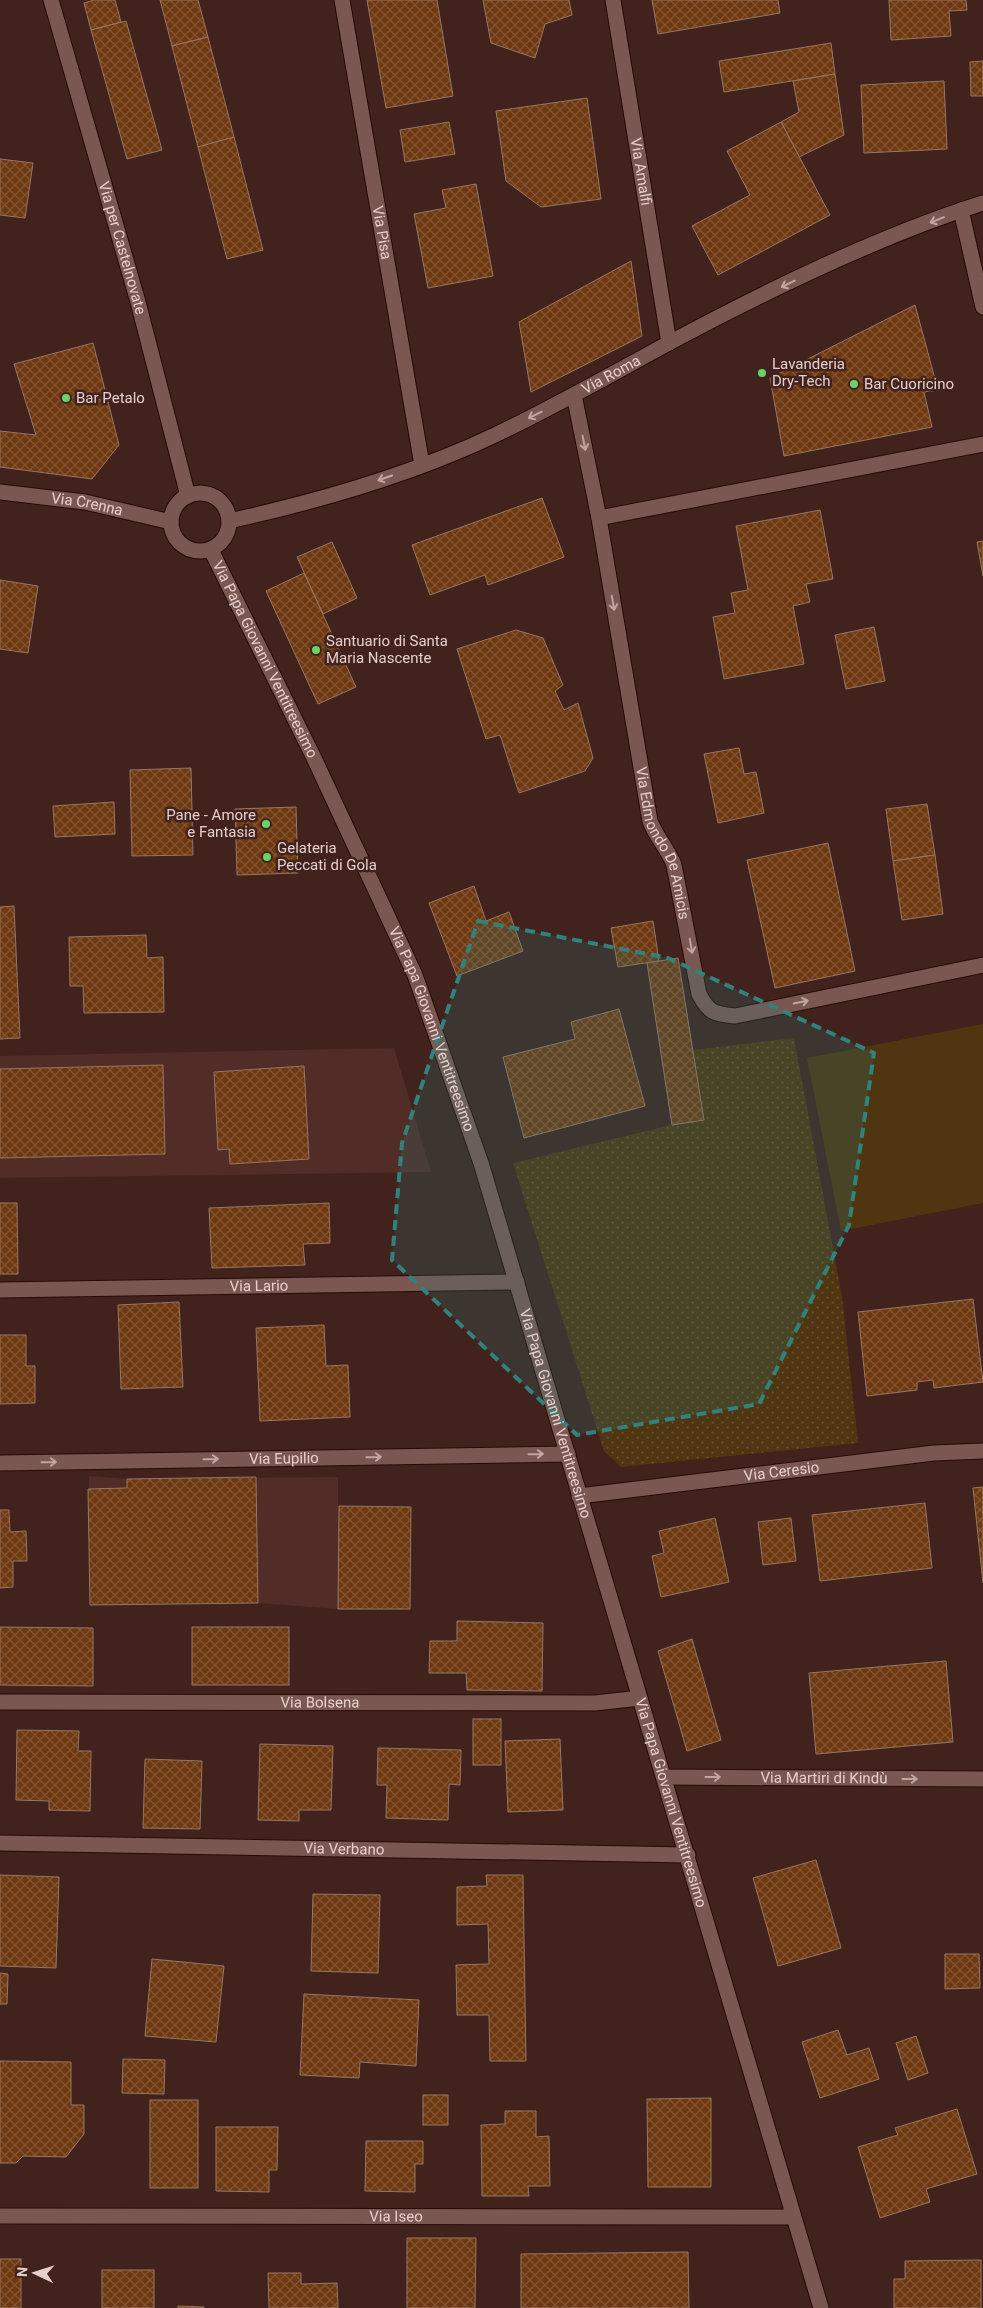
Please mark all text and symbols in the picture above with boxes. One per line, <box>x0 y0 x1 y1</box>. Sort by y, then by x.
street label: Via Amalfi <box>627 137 655 207</box>
street label: Via per Castelnovate <box>95 179 150 316</box>
street label: Via Pisa <box>369 204 395 261</box>
one-way arrow <box>930 215 945 225</box>
one-way arrow <box>781 280 796 289</box>
street label: Via Roma <box>579 351 644 398</box>
place label: Lavanderia Dry-Tech <box>772 355 845 390</box>
marker: Lavanderia Dry-Tech <box>756 367 768 379</box>
place label: Bar Cuoricino <box>864 375 954 393</box>
marker: Bar Cuoricino <box>848 378 860 390</box>
place label: Bar Petalo <box>76 389 145 407</box>
marker: Bar Petalo <box>60 392 72 404</box>
one-way arrow <box>528 411 543 420</box>
one-way arrow <box>580 434 589 450</box>
one-way arrow <box>378 474 394 483</box>
street label: Via Crenna <box>50 489 125 520</box>
street label: Via Papa Giovanni Ventitreesimo <box>209 558 321 761</box>
one-way arrow <box>609 594 619 610</box>
place label: Santuario di Santa Maria Nascente <box>326 632 448 667</box>
marker: Santuario di Santa Maria Nascente <box>310 644 322 656</box>
street label: Via Edmondo De Amicis <box>632 765 693 921</box>
place label: Pane - Amore e Fantasia <box>166 806 256 841</box>
marker: Pane - Amore e Fantasia <box>260 818 272 830</box>
place label: Gelateria Peccati di Gola <box>277 839 377 874</box>
marker: Gelateria Peccati di Gola <box>261 851 273 863</box>
street label: Via Papa Giovanni Ventitreesimo <box>385 924 478 1134</box>
one-way arrow <box>686 938 696 954</box>
one-way arrow <box>793 997 809 1006</box>
street label: Via Lario <box>229 1277 288 1295</box>
street label: Via Papa Giovanni Ventitreesimo <box>516 1307 595 1520</box>
street label: Via Eupilio <box>249 1449 319 1468</box>
one-way arrow <box>528 1449 544 1459</box>
one-way arrow <box>365 1452 381 1462</box>
one-way arrow <box>202 1454 219 1464</box>
one-way arrow <box>40 1457 56 1467</box>
street label: Via Ceresio <box>743 1458 820 1485</box>
street label: Via Bolsena <box>281 1693 359 1712</box>
street label: Via Papa Giovanni Ventitreesimo <box>631 1696 711 1910</box>
street label: Via Martiri di Kindù <box>760 1769 888 1787</box>
one-way arrow <box>704 1772 721 1782</box>
one-way arrow <box>902 1774 918 1783</box>
street label: Via Verbano <box>303 1839 385 1859</box>
street label: Via Iseo <box>369 2207 423 2226</box>
north arrow <box>10 2248 60 2298</box>
text: N <box>14 2267 30 2278</box>

